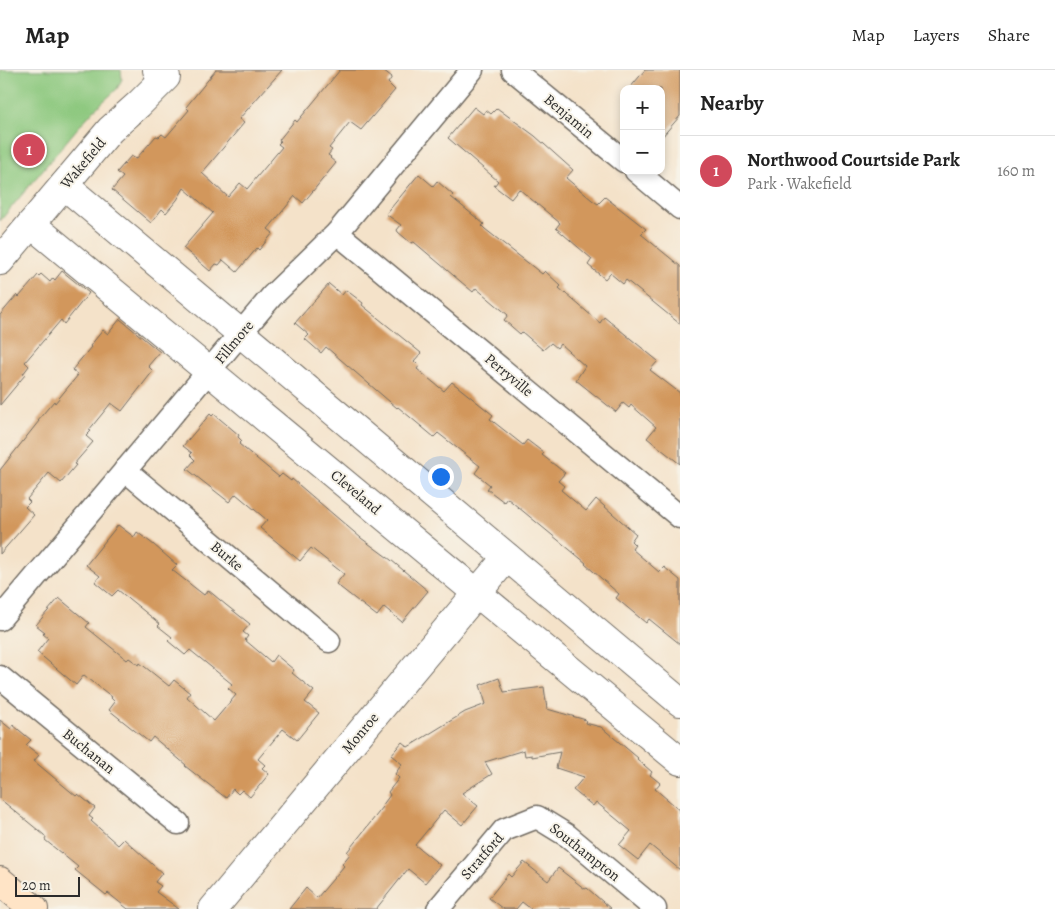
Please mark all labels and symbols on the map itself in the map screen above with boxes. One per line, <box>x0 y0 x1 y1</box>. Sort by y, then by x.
street label: Benjamin <box>540 89 598 143</box>
pin: 1 <box>13 131 45 169</box>
street label: Wakefield <box>55 133 111 194</box>
street label: Fillmore <box>210 316 258 368</box>
street label: Perryville <box>480 349 538 401</box>
your location <box>428 464 454 490</box>
street label: Cleveland <box>327 465 386 520</box>
street label: Burke <box>207 537 248 576</box>
street label: Monroe <box>337 708 383 758</box>
street label: Buchanan <box>59 724 119 778</box>
street label: Southampton <box>546 818 624 886</box>
street label: Stratford <box>456 828 509 884</box>
scale bar <box>15 874 80 897</box>

